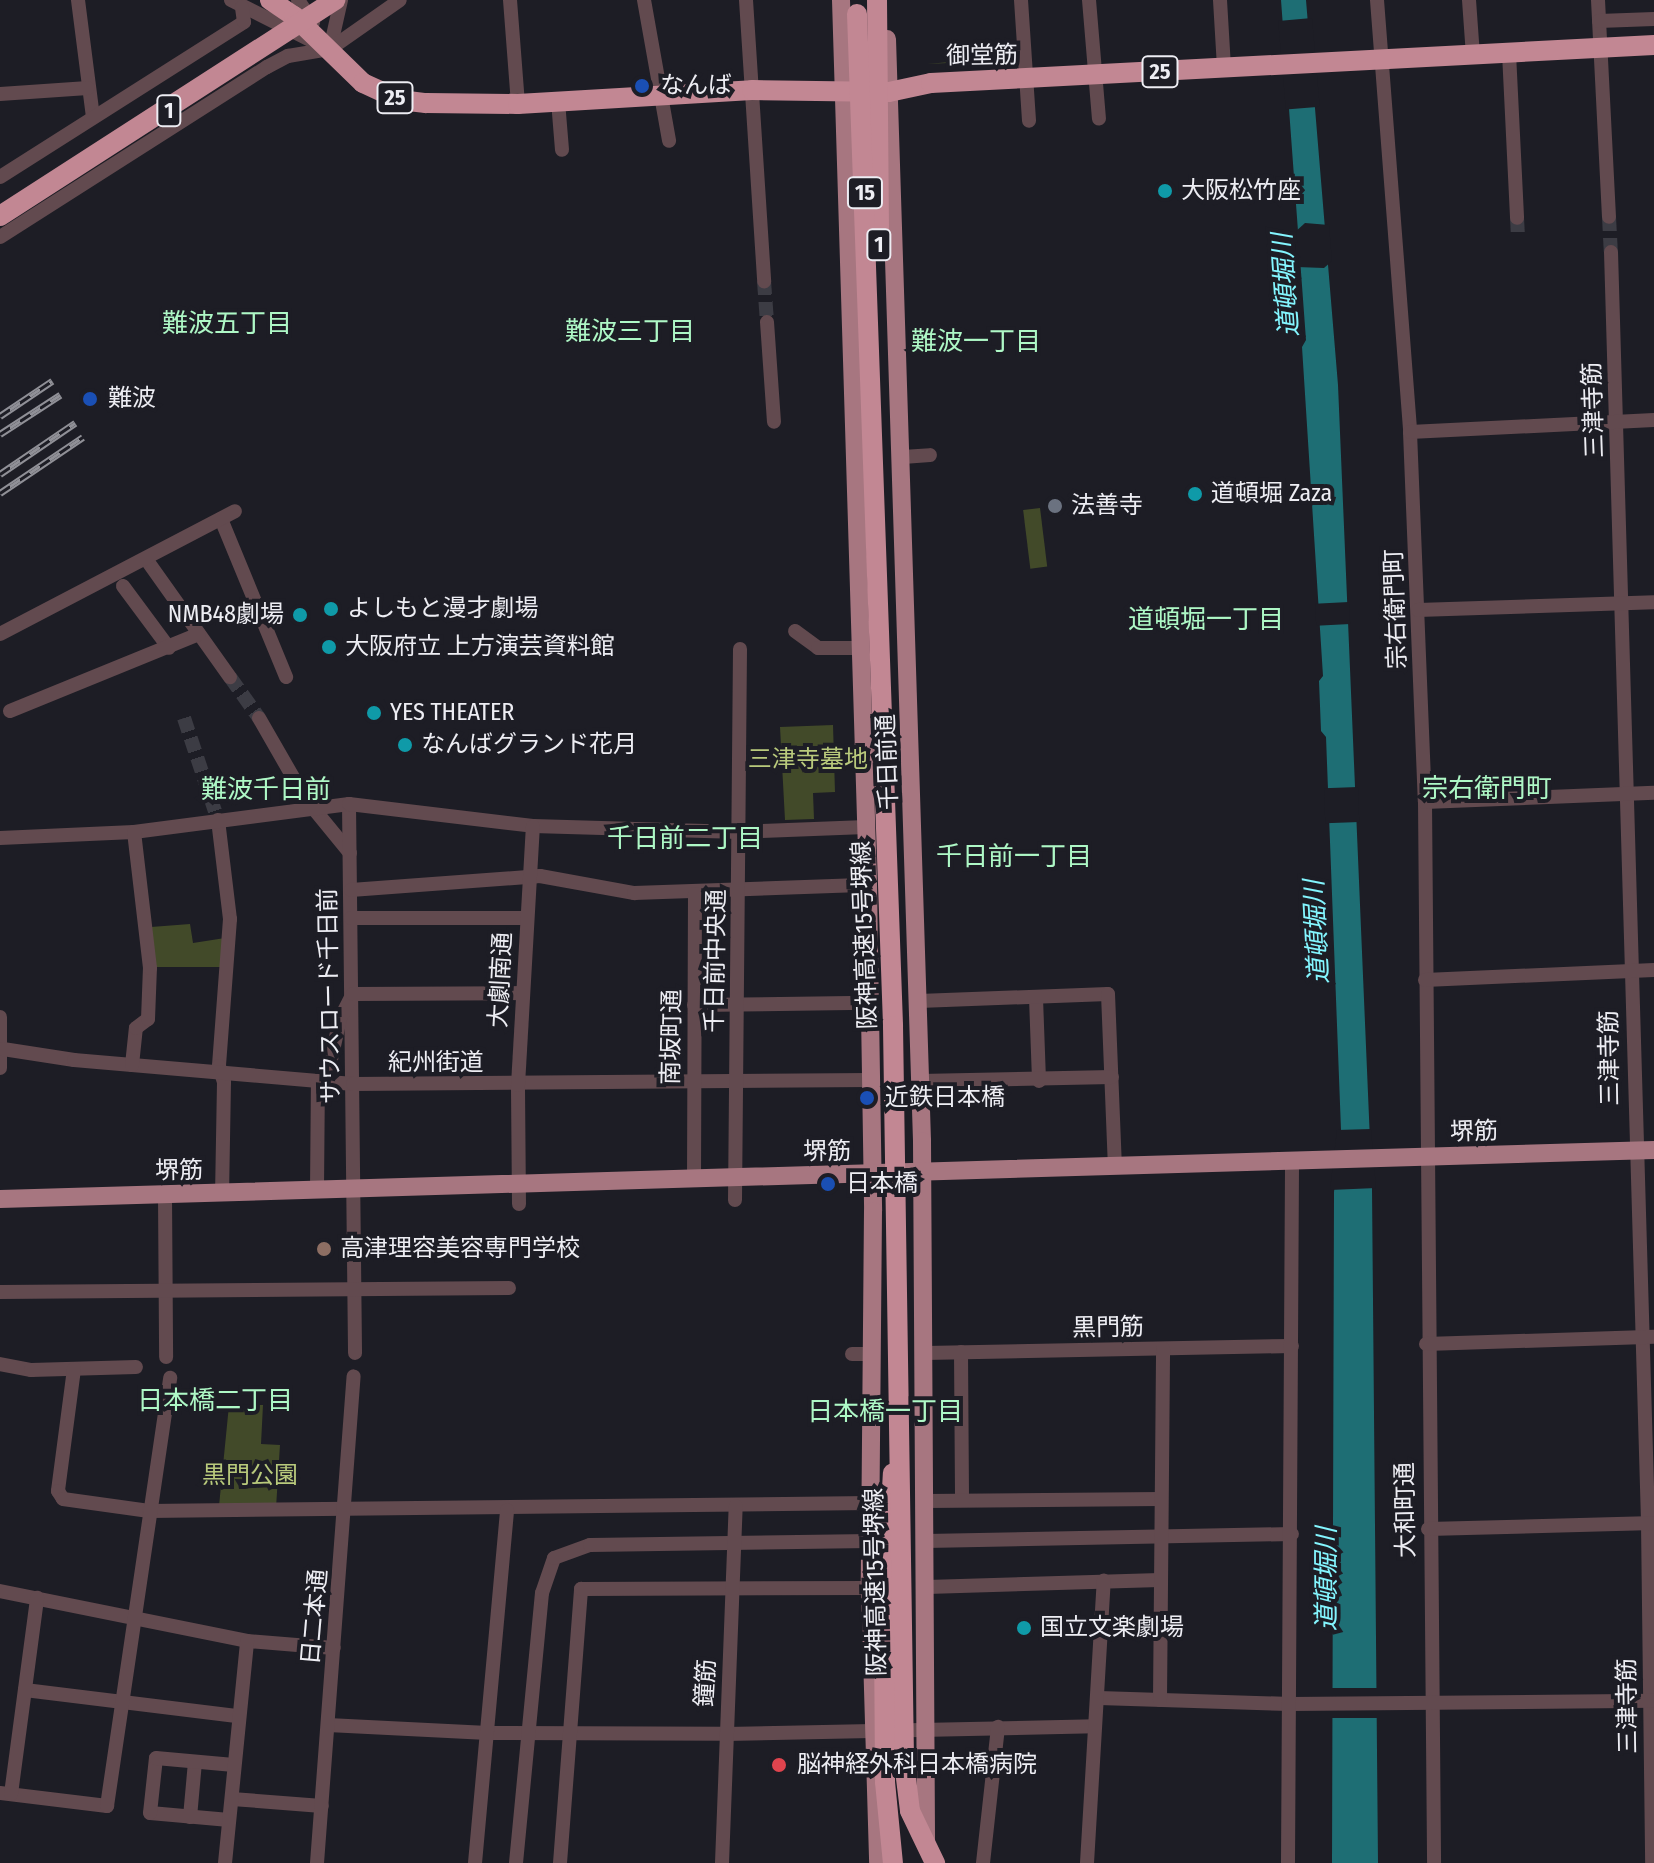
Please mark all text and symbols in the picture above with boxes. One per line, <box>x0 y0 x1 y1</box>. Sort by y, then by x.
street label: 御堂筋 <box>946 41 1018 71</box>
road number: 25 <box>1140 54 1180 90</box>
place label: なんば <box>660 72 732 100</box>
marker: なんば <box>631 75 653 97</box>
road number: 25 <box>375 80 415 116</box>
road number: 1 <box>155 93 183 129</box>
road number: 15 <box>845 175 885 211</box>
place label: 大阪松竹座 <box>1181 177 1301 205</box>
marker: 大阪松竹座 <box>1156 182 1174 200</box>
road number: 1 <box>865 227 893 263</box>
water label: 道頓堀川 <box>1267 232 1305 338</box>
district label: 難波五丁目 <box>162 308 292 340</box>
district label: 難波三丁目 <box>565 316 695 348</box>
district label: 難波一丁目 <box>911 326 1041 358</box>
street label: 三津寺筋 <box>1578 362 1610 458</box>
place label: 難波 <box>108 385 156 413</box>
marker: 難波 <box>79 388 101 410</box>
place label: 道頓堀 Zaza <box>1211 480 1332 508</box>
marker: 道頓堀 Zaza <box>1186 485 1204 503</box>
place label: 法善寺 <box>1071 492 1143 520</box>
marker: 法善寺 <box>1046 497 1064 515</box>
street label: 宗右衛門町 <box>1380 549 1412 669</box>
place label: よしもと漫才劇場 <box>347 595 539 623</box>
marker: よしもと漫才劇場 <box>322 600 340 618</box>
place label: NMB48劇場 <box>168 601 284 629</box>
district label: 道頓堀一丁目 <box>1128 604 1284 636</box>
marker: NMB48劇場 <box>291 606 309 624</box>
place label: 大阪府立 上方演芸資料館 <box>345 633 615 661</box>
marker: 大阪府立 上方演芸資料館 <box>320 638 338 656</box>
place label: YES THEATER <box>390 699 514 727</box>
marker: YES THEATER <box>365 704 383 722</box>
street label: 千日前通 <box>872 714 904 810</box>
place label: なんばグランド花月 <box>421 731 637 759</box>
marker: なんばグランド花月 <box>396 736 414 754</box>
park label: 三津寺墓地 <box>748 746 868 774</box>
district label: 宗右衛門町 <box>1422 773 1552 805</box>
district label: 難波千日前 <box>201 774 331 806</box>
district label: 千日前二丁目 <box>607 823 763 855</box>
street label: 阪神高速15号堺線 <box>847 840 883 1030</box>
district label: 千日前一丁目 <box>936 841 1092 873</box>
water label: 道頓堀川 <box>1299 879 1335 985</box>
street label: サウスロード千日前 <box>314 888 346 1104</box>
street label: 千日前中央通 <box>700 889 732 1033</box>
street label: 大劇南通 <box>484 931 518 1029</box>
street label: 南坂町通 <box>657 989 687 1085</box>
street label: 三津寺筋 <box>1595 1010 1625 1106</box>
street label: 紀州街道 <box>388 1049 484 1077</box>
place label: 近鉄日本橋 <box>885 1084 1005 1112</box>
marker: 近鉄日本橋 <box>856 1087 878 1109</box>
street label: 堺筋 <box>1450 1117 1498 1147</box>
street label: 堺筋 <box>803 1137 851 1167</box>
street label: 堺筋 <box>155 1156 203 1186</box>
place label: 日本橋 <box>846 1170 918 1198</box>
marker: 日本橋 <box>817 1173 839 1195</box>
place label: 高津理容美容専門学校 <box>340 1235 580 1263</box>
marker: 高津理容美容専門学校 <box>315 1240 333 1258</box>
street label: 黒門筋 <box>1072 1313 1144 1343</box>
district label: 日本橋二丁目 <box>137 1385 293 1417</box>
district label: 日本橋一丁目 <box>807 1396 963 1428</box>
park label: 黒門公園 <box>202 1462 298 1490</box>
street label: 大和町通 <box>1391 1462 1421 1558</box>
street label: 阪神高速15号堺線 <box>860 1488 892 1676</box>
water label: 道頓堀川 <box>1311 1527 1343 1631</box>
street label: 日二本通 <box>296 1568 334 1666</box>
place label: 国立文楽劇場 <box>1040 1614 1184 1642</box>
marker: 国立文楽劇場 <box>1015 1619 1033 1637</box>
street label: 鐘筋 <box>690 1658 722 1708</box>
street label: 三津寺筋 <box>1613 1658 1643 1754</box>
place label: 脳神経外科日本橋病院 <box>797 1751 1037 1779</box>
marker: 脳神経外科日本橋病院 <box>768 1754 790 1776</box>

